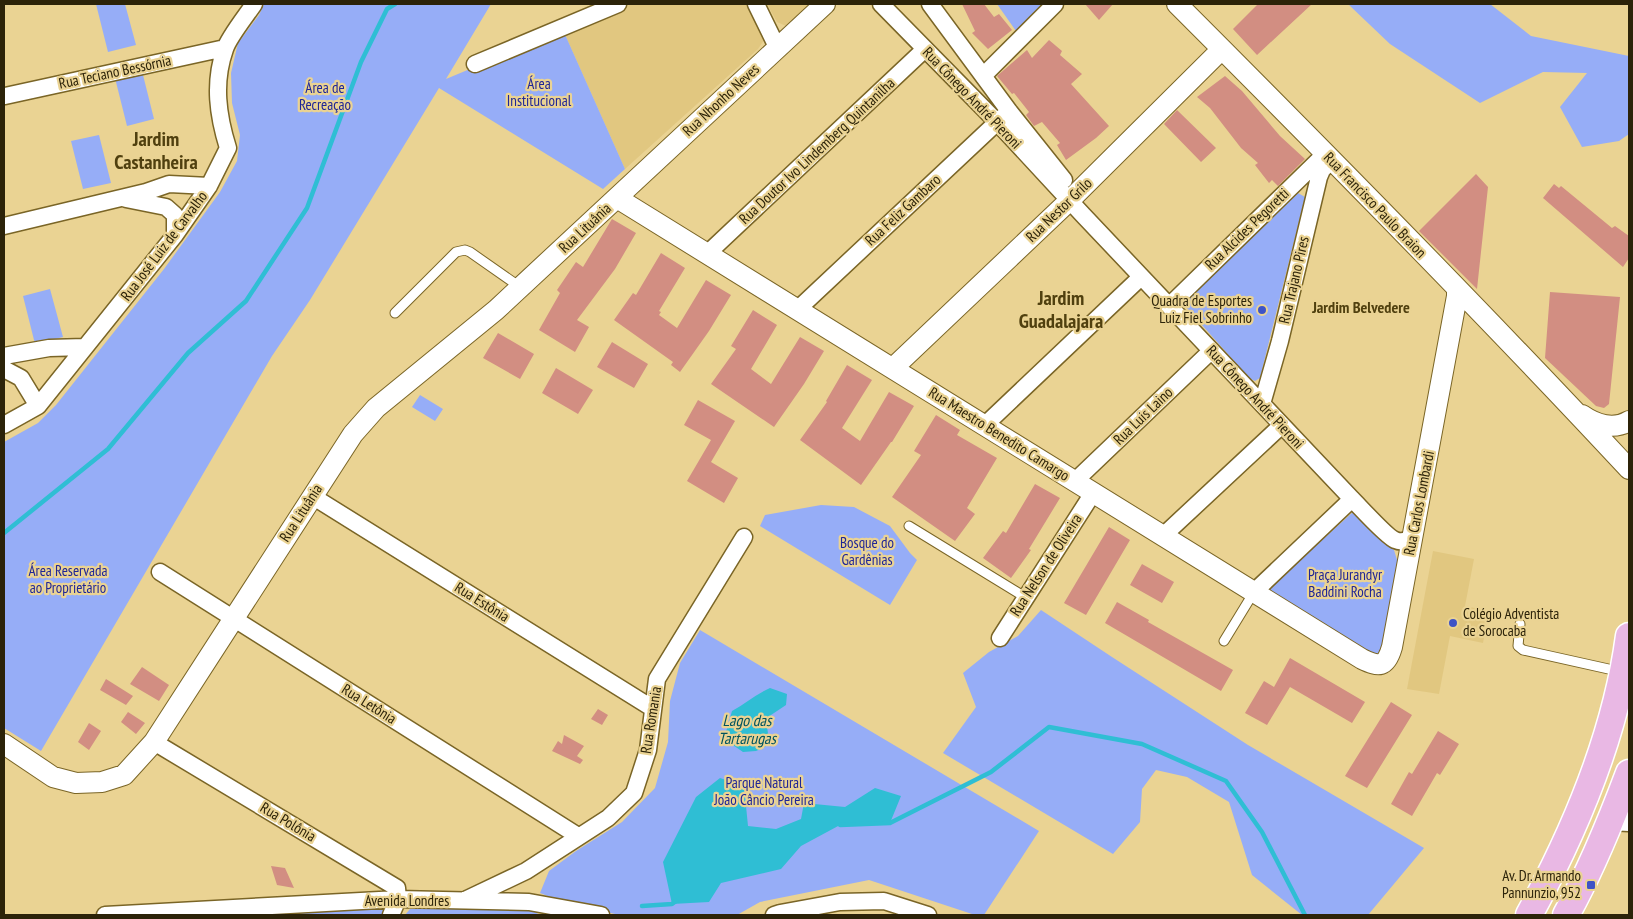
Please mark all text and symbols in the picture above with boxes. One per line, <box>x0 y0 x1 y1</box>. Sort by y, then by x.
street label: Rua Cônego André Pieroni <box>919 43 1026 153</box>
street label: Rua Teciano Bessórnia <box>57 50 173 93</box>
street label: Rua Nhonho Neves <box>678 59 763 140</box>
street label: Rua Doutor Ivo Lindemberg Quintanilha <box>735 73 899 228</box>
park label: Área Institucional <box>507 74 572 110</box>
park label: Área de Recreação <box>299 78 351 114</box>
district label: Jardim Castanheira <box>114 126 198 175</box>
street label: Rua Francisco Paulo Braion <box>1320 148 1431 262</box>
street label: Rua Feliz Gambaro <box>861 170 944 249</box>
street label: Rua Nestor Grilo <box>1022 173 1096 246</box>
street label: Rua Alcides Pegoretti <box>1201 184 1293 274</box>
street label: Rua José Luiz de Carvalho <box>116 187 211 304</box>
street label: Rua Lituânia <box>554 199 615 257</box>
street label: Rua Trajano Pires <box>1274 234 1313 325</box>
district label: Jardim Guadalajara <box>1019 285 1103 334</box>
place label: Quadra de Esportes Luiz Fiel Sobrinho <box>1151 291 1252 327</box>
district label: Jardim Belvedere <box>1311 297 1410 317</box>
marker: Quadra de Esportes Luiz Fiel Sobrinho <box>1256 304 1268 316</box>
street label: Rua Cônego André Pieroni <box>1203 341 1308 452</box>
street label: Rua Maestro Benedito Camargo <box>925 382 1073 485</box>
street label: Rua Luis Laino <box>1109 383 1176 449</box>
street label: Rua Carlos Lombardi <box>1399 449 1438 557</box>
street label: Rua Lituânia <box>275 480 326 545</box>
street label: Rua Nelson de Oliveira <box>1005 510 1086 619</box>
park label: Bosque do Gardênias <box>840 533 894 569</box>
park label: Área Reservada ao Proprietário <box>28 561 108 597</box>
park label: Praça Jurandyr Baddini Rocha <box>1308 565 1383 601</box>
street label: Rua Estônia <box>451 577 513 626</box>
place label: Colégio Adventista de Sorocaba <box>1463 604 1559 640</box>
marker: Colégio Adventista de Sorocaba <box>1447 617 1459 629</box>
street label: Rua Letônia <box>338 679 400 728</box>
street label: Rua Romania <box>636 685 665 755</box>
water label: Lago das Tartarugas <box>718 710 777 748</box>
park label: Parque Natural João Câncio Pereira <box>713 773 814 809</box>
street label: Rua Polônia <box>257 798 320 846</box>
place label: Av. Dr. Armando Pannunzio, 952 <box>1502 866 1581 902</box>
marker: Av. Dr. Armando Pannunzio, 952 <box>1585 879 1597 891</box>
street label: Avenida Londres <box>365 891 449 910</box>

